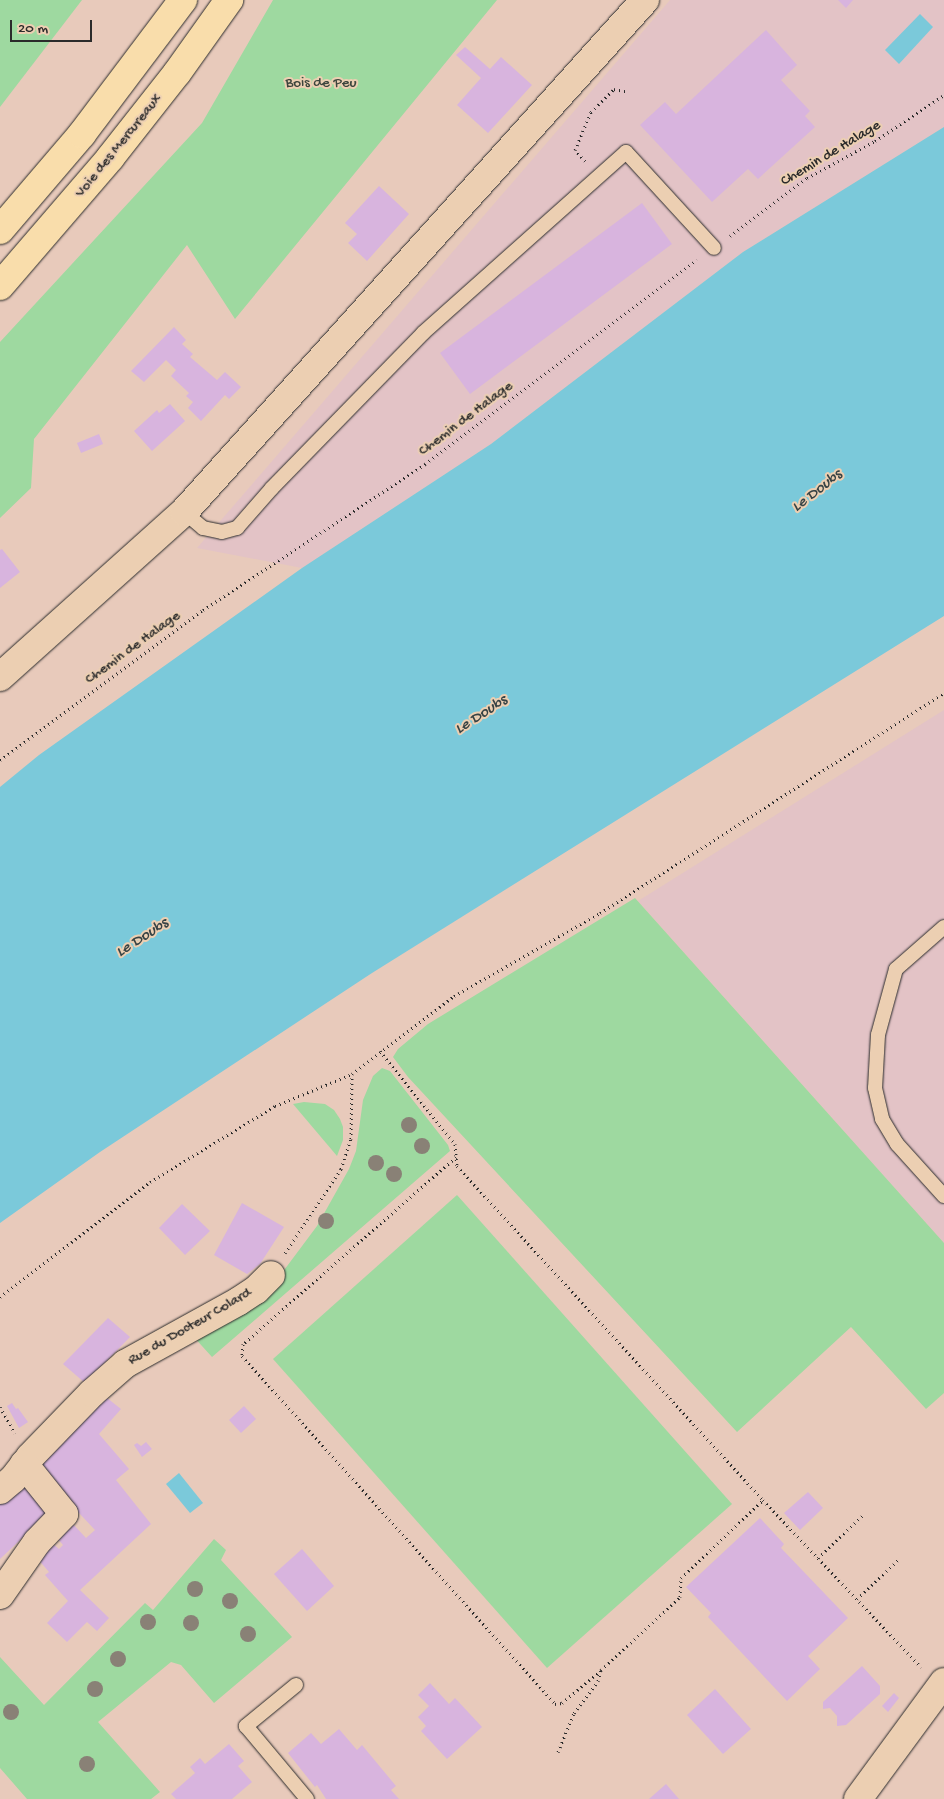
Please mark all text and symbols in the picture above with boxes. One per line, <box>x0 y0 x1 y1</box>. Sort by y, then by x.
scale bar <box>12 10 95 42</box>
text: 20 m <box>18 20 48 38</box>
park label: Bois de Peu <box>286 75 356 93</box>
street label: Voie des Mercureaux <box>72 91 166 201</box>
street label: Chemin de Halage <box>778 117 884 191</box>
street label: Chemin de Halage <box>415 378 517 460</box>
water label: Le Doubs <box>789 466 847 518</box>
street label: Chemin de Halage <box>82 607 184 689</box>
water label: Le Doubs <box>452 692 512 740</box>
water label: Le Doubs <box>113 915 173 963</box>
street label: Rue du Docteur Colard <box>125 1284 255 1370</box>

